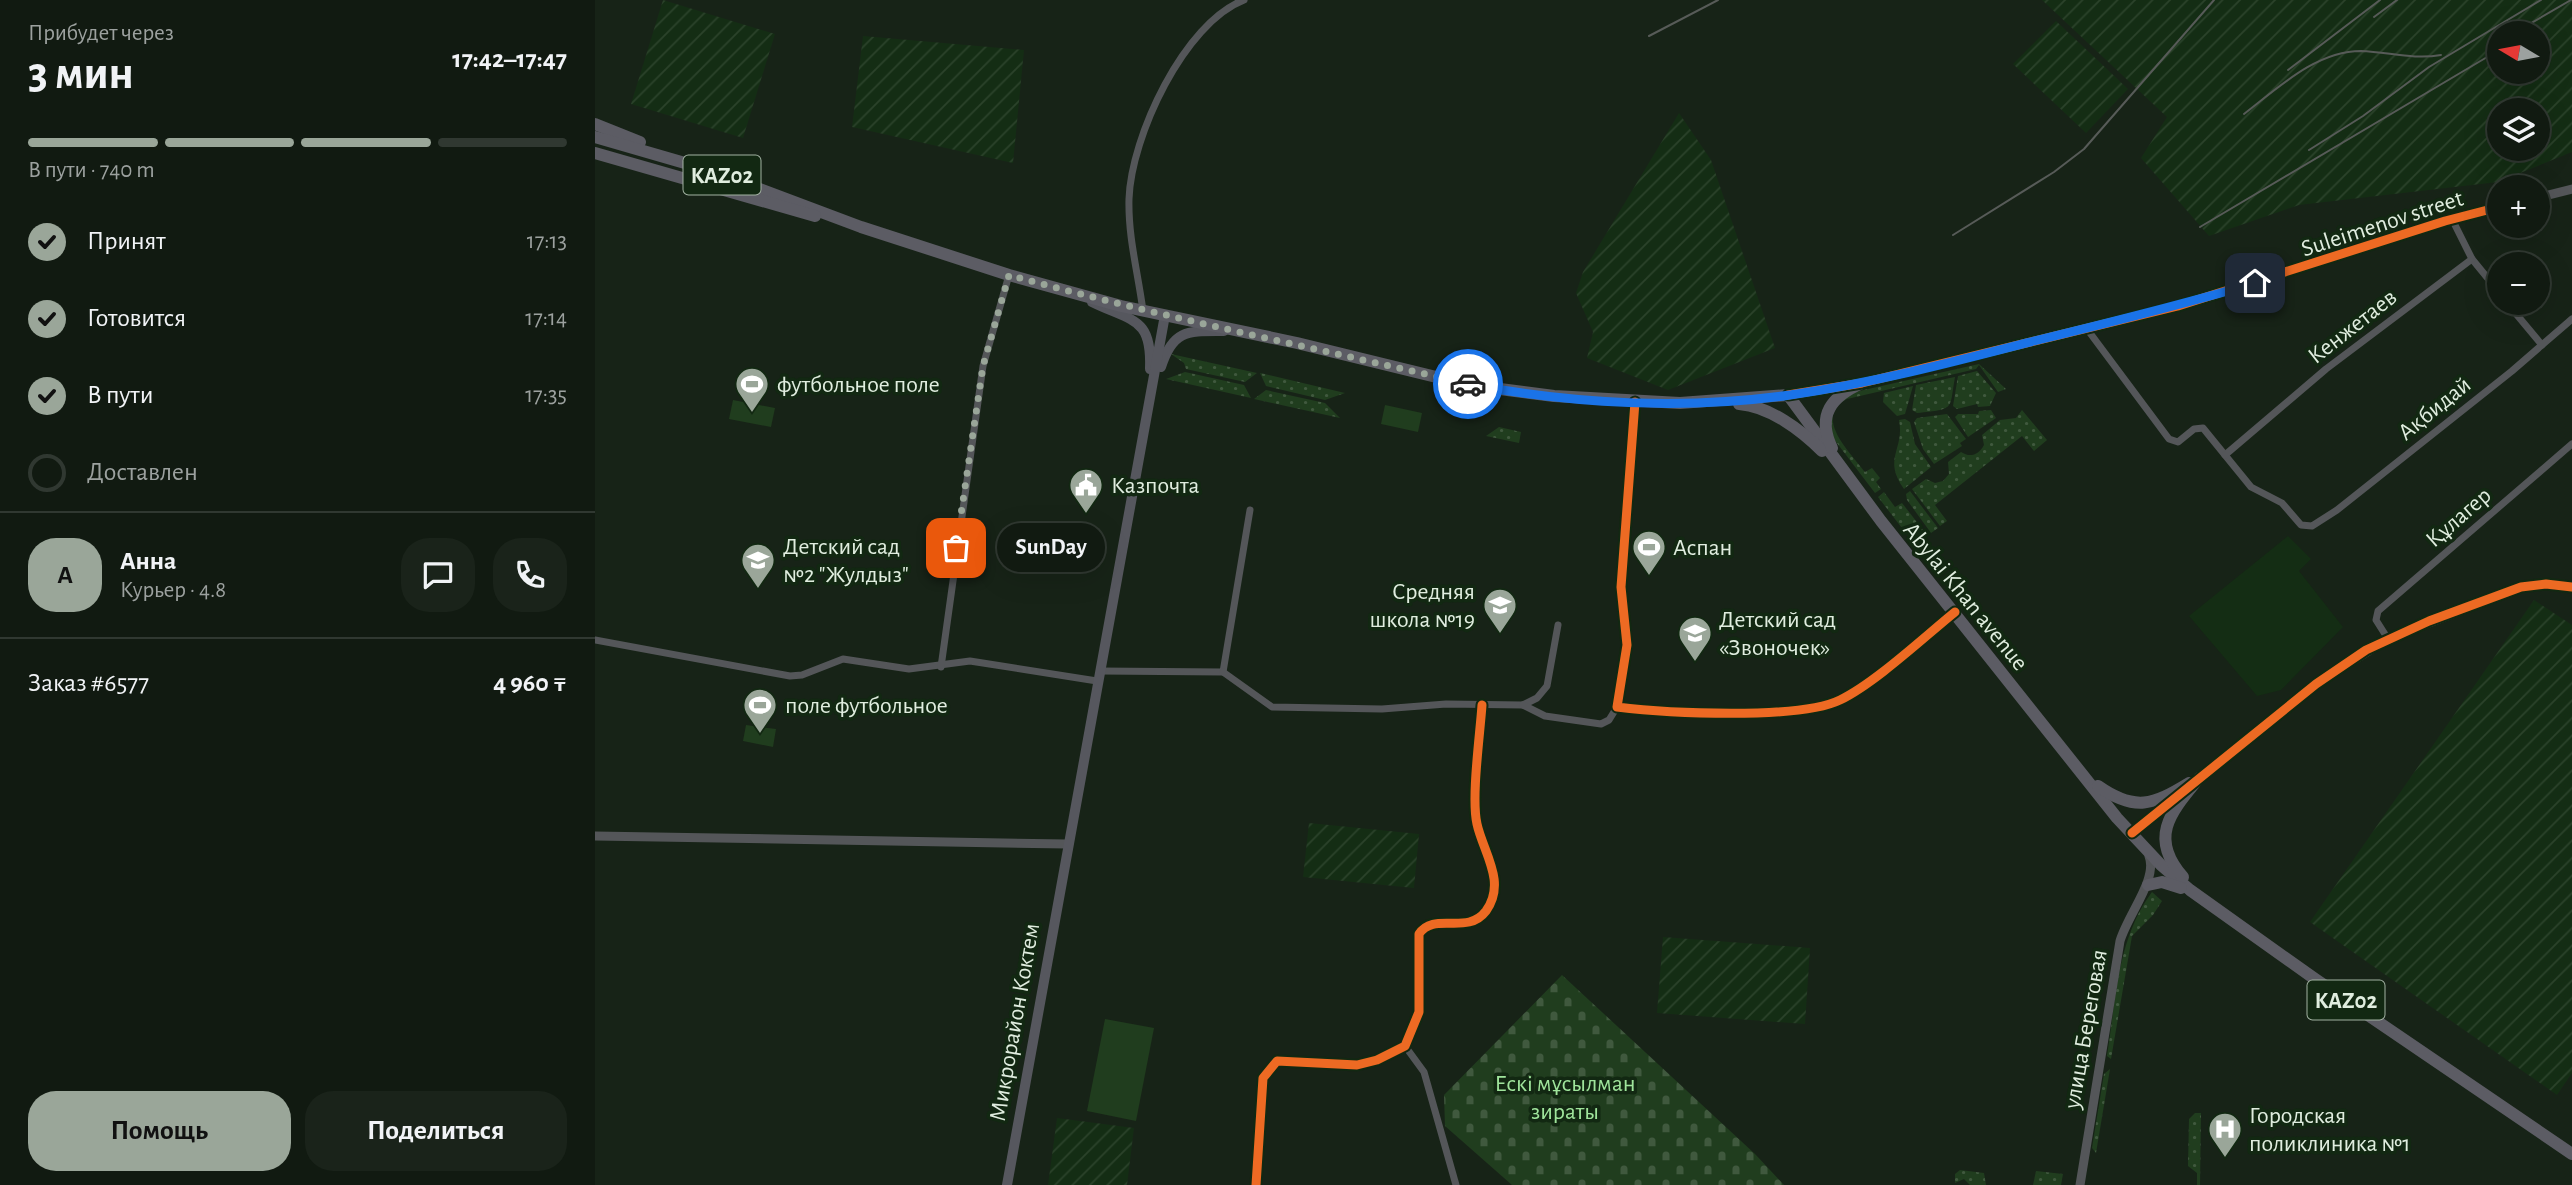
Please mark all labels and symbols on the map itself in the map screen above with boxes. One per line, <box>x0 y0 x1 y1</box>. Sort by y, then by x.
north arrow <box>2487 21 2550 84</box>
road number: KАZ02 <box>683 156 761 194</box>
street label: Suleimenov street <box>2298 186 2467 261</box>
pin <box>2225 253 2285 313</box>
street label: Кенжетаев <box>2304 285 2401 369</box>
courier <box>1433 349 1503 419</box>
sports icon: футбольное поле <box>733 365 771 414</box>
street label: Ақбидай <box>2394 372 2476 445</box>
place label: футбольное поле <box>777 373 940 397</box>
public building icon: Казпочта <box>1067 466 1105 515</box>
place label: Казпочта <box>1111 474 1200 498</box>
street label: Құлагер <box>2421 483 2496 552</box>
pin <box>926 518 986 578</box>
street label: Abylai Khan avenue <box>1898 518 2032 675</box>
callout: SunDay <box>998 524 1107 572</box>
sports icon: Аспан <box>1630 528 1668 577</box>
place label: Детский сад №2 "Жулдыз" <box>783 535 909 587</box>
place label: Аспан <box>1673 536 1732 560</box>
school or university icon: Детский сад №2 "Жулдыз" <box>739 541 777 590</box>
place label: Средняя школа №19 <box>1370 580 1475 632</box>
school or university icon: Средняя школа №19 <box>1481 586 1519 635</box>
place label: Детский сад «Звоночек» <box>1719 608 1836 660</box>
school or university icon: Детский сад «Звоночек» <box>1676 614 1714 663</box>
sports icon: поле футбольное <box>741 686 779 735</box>
place label: поле футбольное <box>785 694 948 718</box>
street label: Микрорайон Коктем <box>986 921 1044 1123</box>
street label: улица Береговая <box>2060 948 2112 1112</box>
road number: KАZ02 <box>2307 981 2385 1020</box>
park label: Ескі мұсылман зираты <box>1495 1072 1635 1124</box>
place label: Городская поликлиника №1 <box>2249 1104 2411 1156</box>
hospital icon: Городская поликлиника №1 <box>2206 1110 2244 1159</box>

